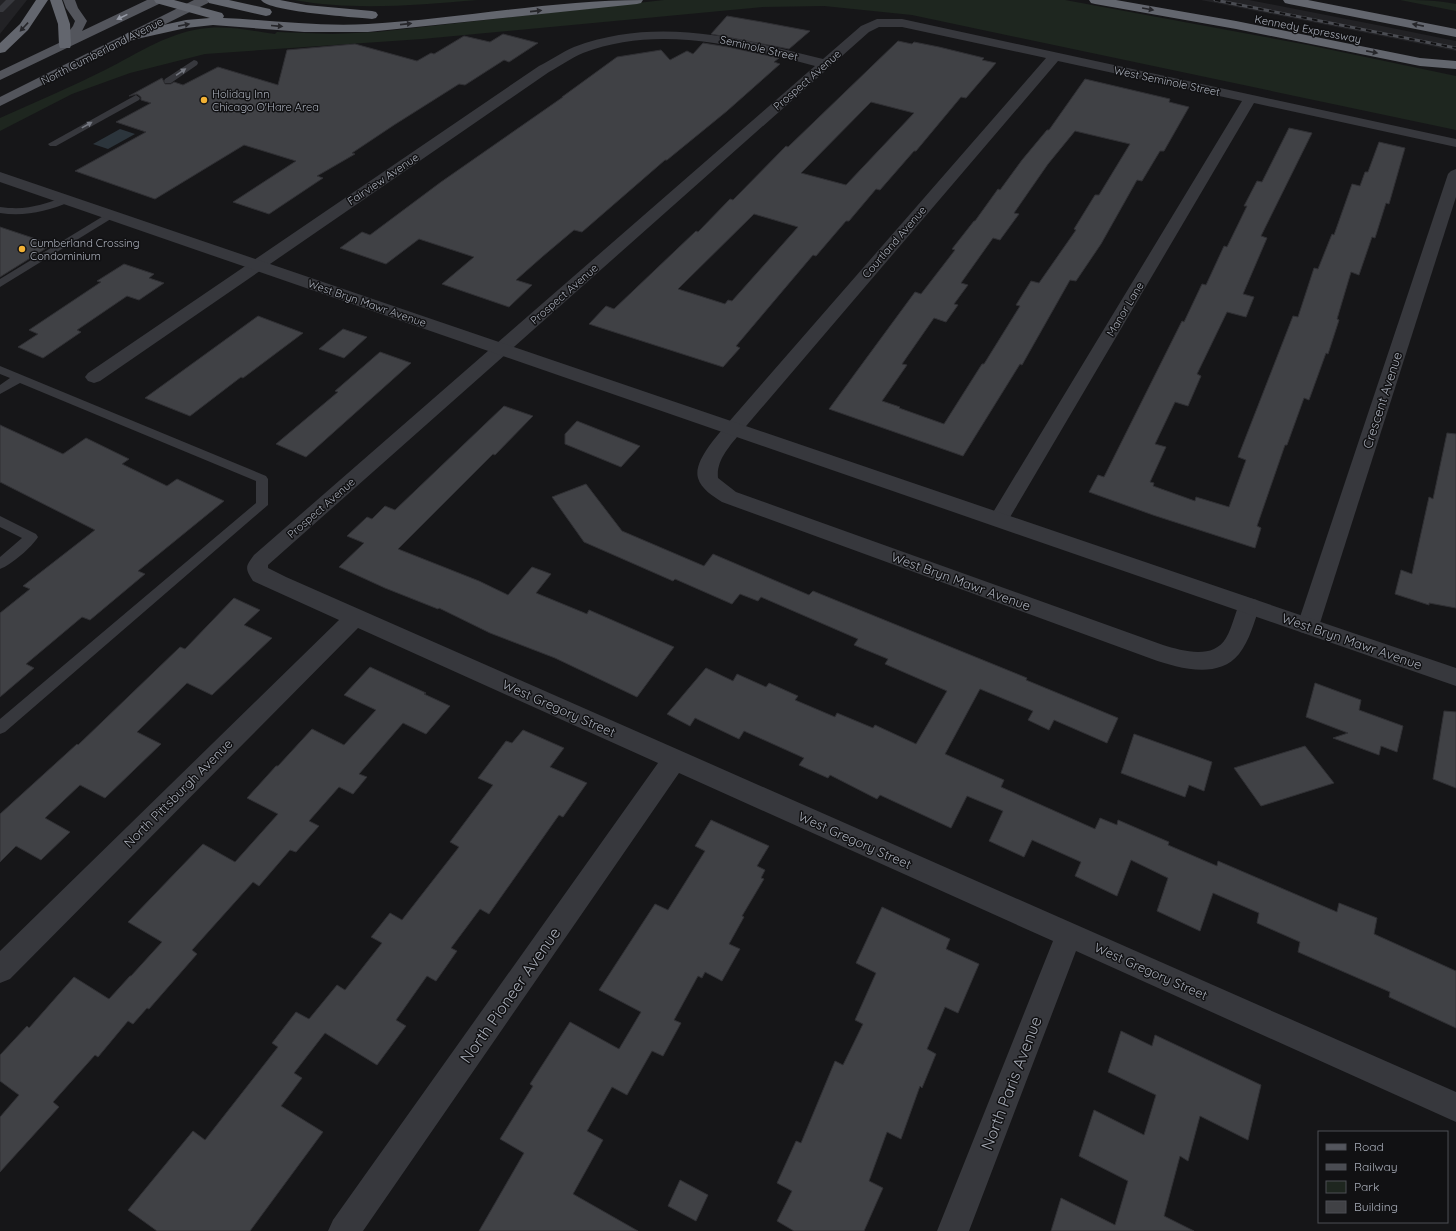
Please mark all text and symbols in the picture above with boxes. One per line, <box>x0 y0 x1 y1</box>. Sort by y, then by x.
one-way arrow <box>1142 6 1154 12</box>
one-way arrow <box>530 7 542 14</box>
street label: Kennedy Expressway <box>1254 12 1362 46</box>
street label: North Cumberland Avenue <box>39 14 165 88</box>
one-way arrow <box>116 14 127 20</box>
one-way arrow <box>400 21 412 27</box>
one-way arrow <box>19 22 29 32</box>
one-way arrow <box>178 22 190 28</box>
one-way arrow <box>1412 22 1424 28</box>
one-way arrow <box>271 23 283 30</box>
street label: Seminole Street <box>719 32 800 64</box>
street label: Prospect Avenue <box>770 47 844 113</box>
one-way arrow <box>1365 50 1378 56</box>
street label: West Seminole Street <box>1113 63 1222 99</box>
one-way arrow <box>176 68 186 76</box>
place label: Holiday Inn Chicago O'Hare Area <box>212 87 319 114</box>
marker: Holiday Inn Chicago O'Hare Area <box>199 95 209 105</box>
one-way arrow <box>81 122 93 128</box>
street label: Fairview Avenue <box>345 150 421 208</box>
street label: Courtland Avenue <box>859 203 929 281</box>
place label: Cumberland Crossing Condominium <box>30 236 140 263</box>
marker: Cumberland Crossing Condominium <box>17 244 27 254</box>
street label: Prospect Avenue <box>527 261 601 327</box>
street label: West Bryn Mawr Avenue <box>306 276 428 330</box>
street label: Manor Lane <box>1103 279 1147 339</box>
street label: Crescent Avenue <box>1359 350 1405 450</box>
street label: Prospect Avenue <box>284 475 358 541</box>
street label: West Bryn Mawr Avenue <box>889 548 1033 614</box>
street label: West Bryn Mawr Avenue <box>1280 610 1424 672</box>
street label: West Gregory Street <box>500 676 618 740</box>
street label: North Pittsburgh Avenue <box>120 735 236 851</box>
street label: West Gregory Street <box>796 808 914 872</box>
street label: North Pioneer Avenue <box>455 923 565 1067</box>
street label: West Gregory Street <box>1092 939 1210 1003</box>
street label: North Paris Avenue <box>976 1013 1046 1153</box>
legend <box>1318 1131 1448 1223</box>
text: Road <box>1354 1139 1384 1154</box>
text: Railway <box>1354 1159 1398 1174</box>
text: Park <box>1354 1179 1379 1194</box>
text: Building <box>1354 1199 1398 1214</box>

